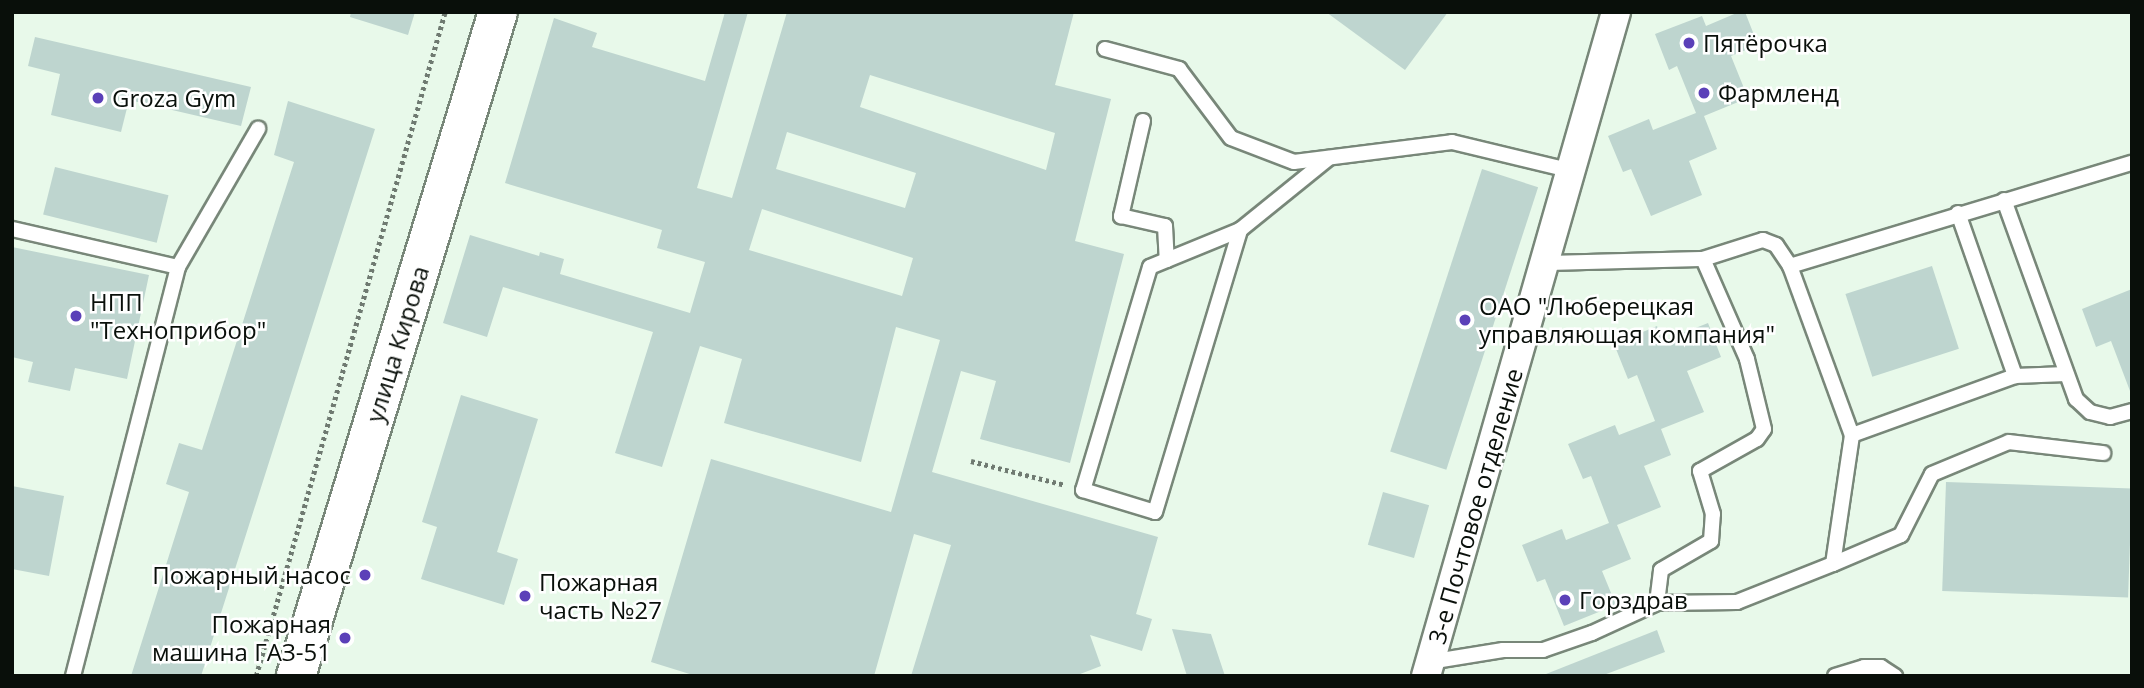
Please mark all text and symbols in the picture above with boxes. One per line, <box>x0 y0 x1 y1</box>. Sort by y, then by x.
place label: Пятёрочка <box>1703 29 1828 57</box>
marker: Пятёрочка <box>1681 35 1697 51</box>
place label: Фармленд <box>1718 79 1839 107</box>
place label: Groza Gym <box>112 84 236 112</box>
marker: Фармленд <box>1696 85 1712 101</box>
marker: Groza Gym <box>90 90 106 106</box>
street label: улица Кирова <box>360 262 434 426</box>
place label: НПП "Техноприбор" <box>90 288 266 344</box>
place label: ОАО "Люберецкая управляющая компания" <box>1479 292 1775 348</box>
marker: НПП "Техноприбор" <box>68 308 84 324</box>
marker: ОАО "Люберецкая управляющая компания" <box>1457 312 1473 328</box>
street label: 3-е Почтовое отделение <box>1422 365 1528 647</box>
place label: Пожарный насос <box>152 561 351 589</box>
marker: Пожарный насос <box>357 567 373 583</box>
place label: Пожарная часть №27 <box>539 568 662 624</box>
place label: Горздрав <box>1579 586 1688 614</box>
marker: Пожарная часть №27 <box>517 588 533 604</box>
marker: Горздрав <box>1557 592 1573 608</box>
place label: Пожарная машина ГАЗ-51 <box>152 610 331 666</box>
marker: Пожарная машина ГАЗ-51 <box>337 630 353 646</box>

